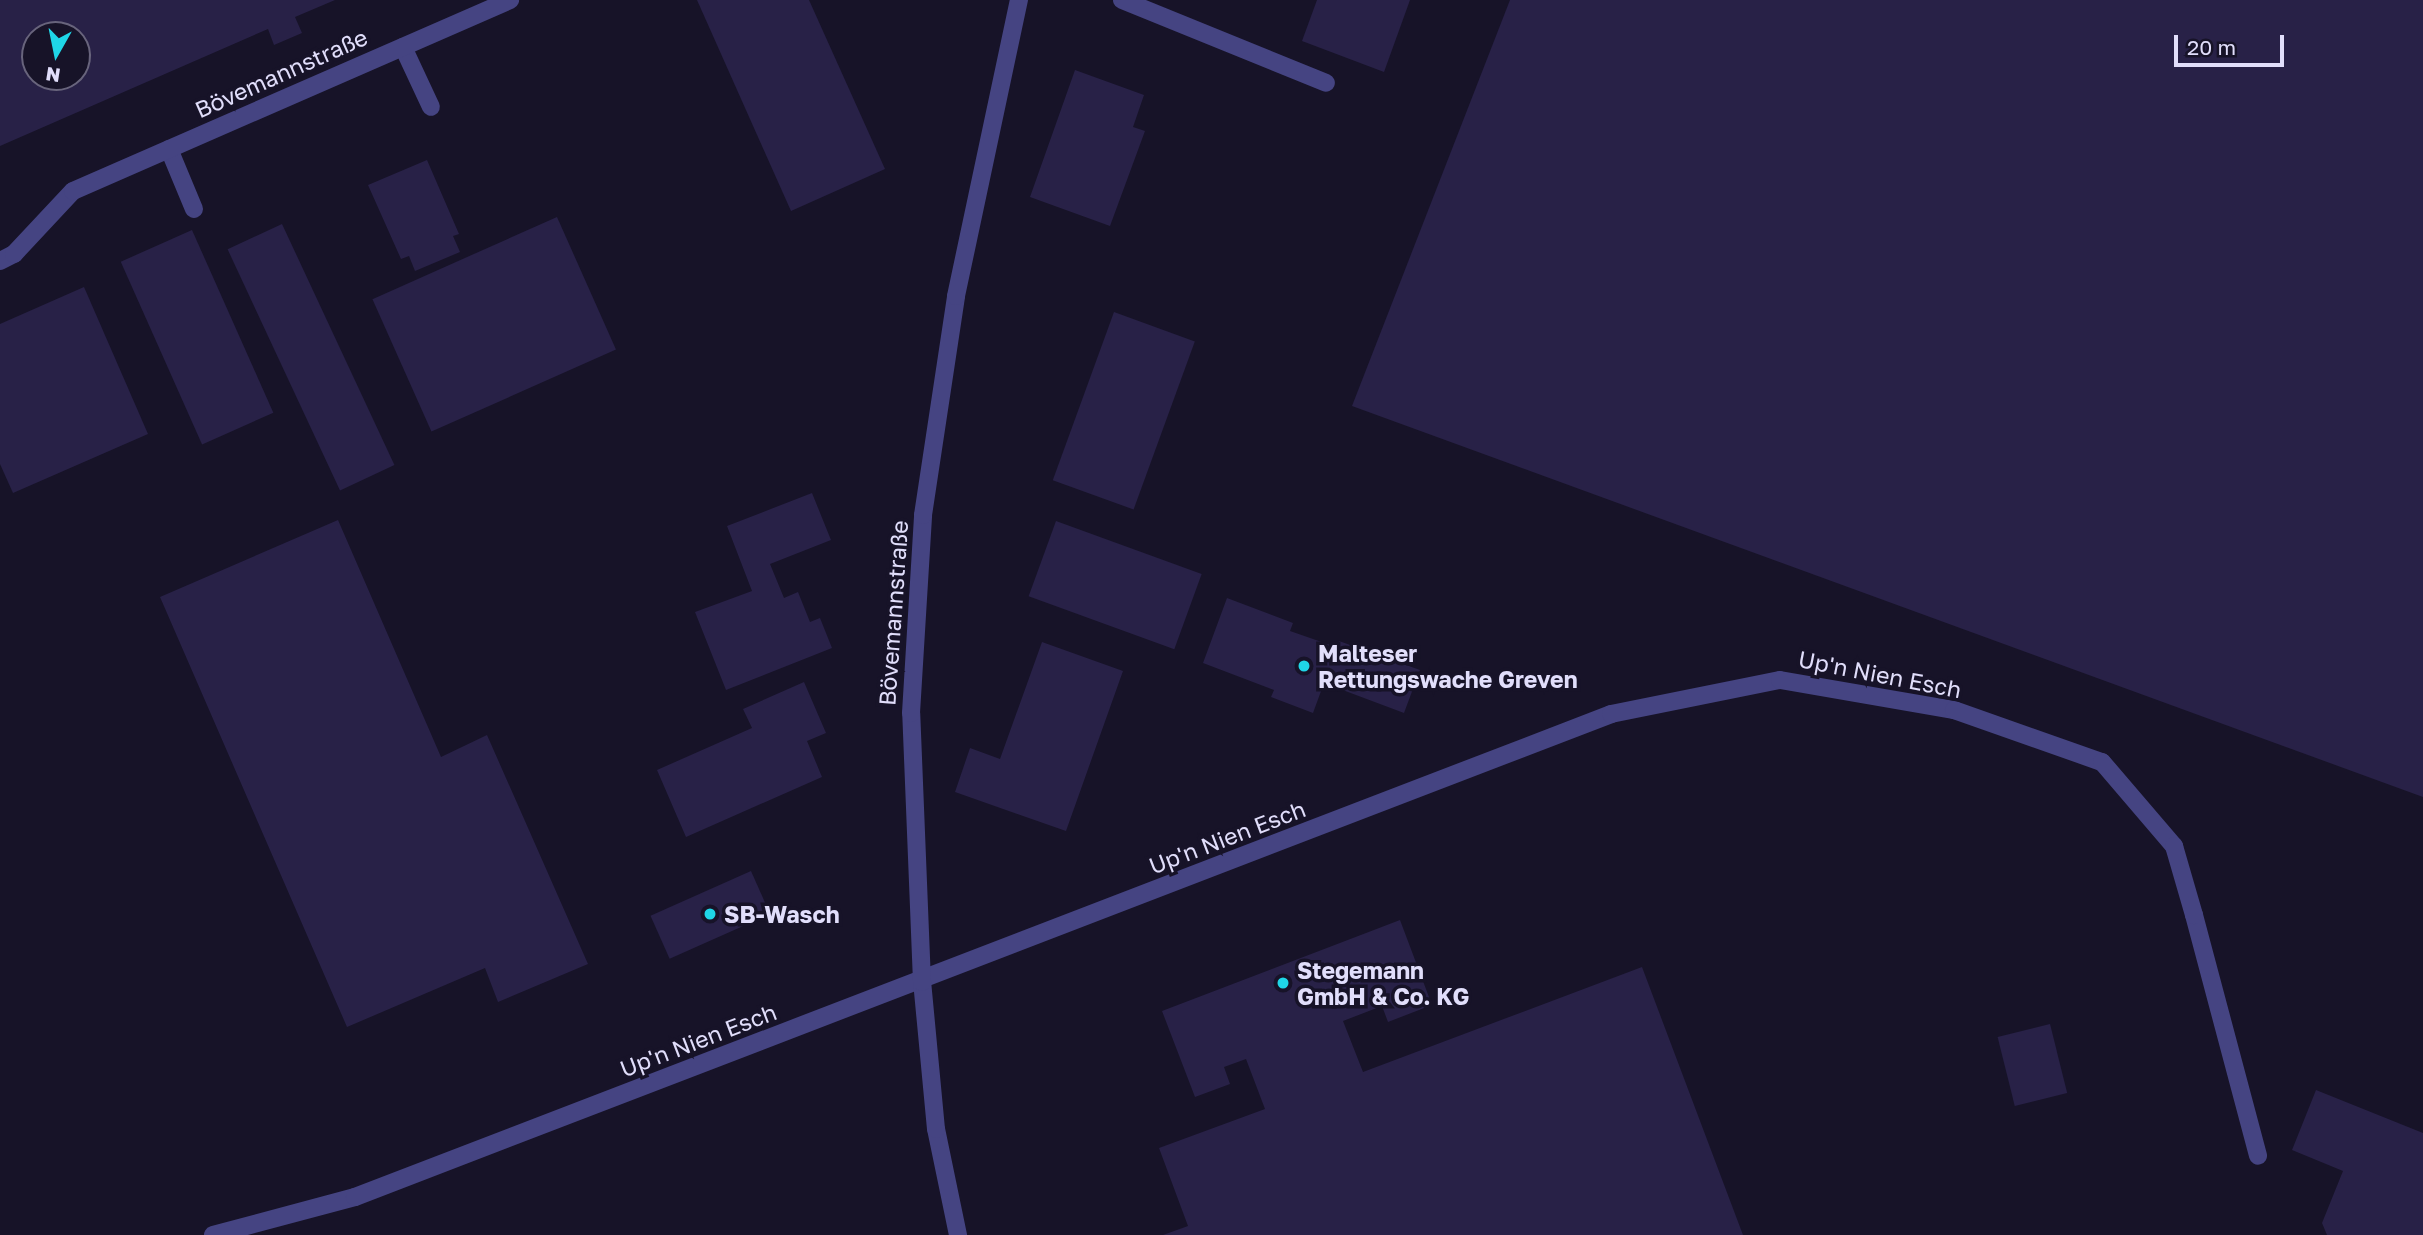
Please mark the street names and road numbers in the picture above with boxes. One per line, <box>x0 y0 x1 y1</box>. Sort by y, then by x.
street label: Bövemannstraße <box>190 23 372 123</box>
street label: Bövemannstraße <box>873 519 913 707</box>
street label: Up'n Nien Esch <box>1796 645 1964 703</box>
street label: Up'n Nien Esch <box>1145 794 1309 880</box>
street label: Up'n Nien Esch <box>616 997 780 1083</box>

